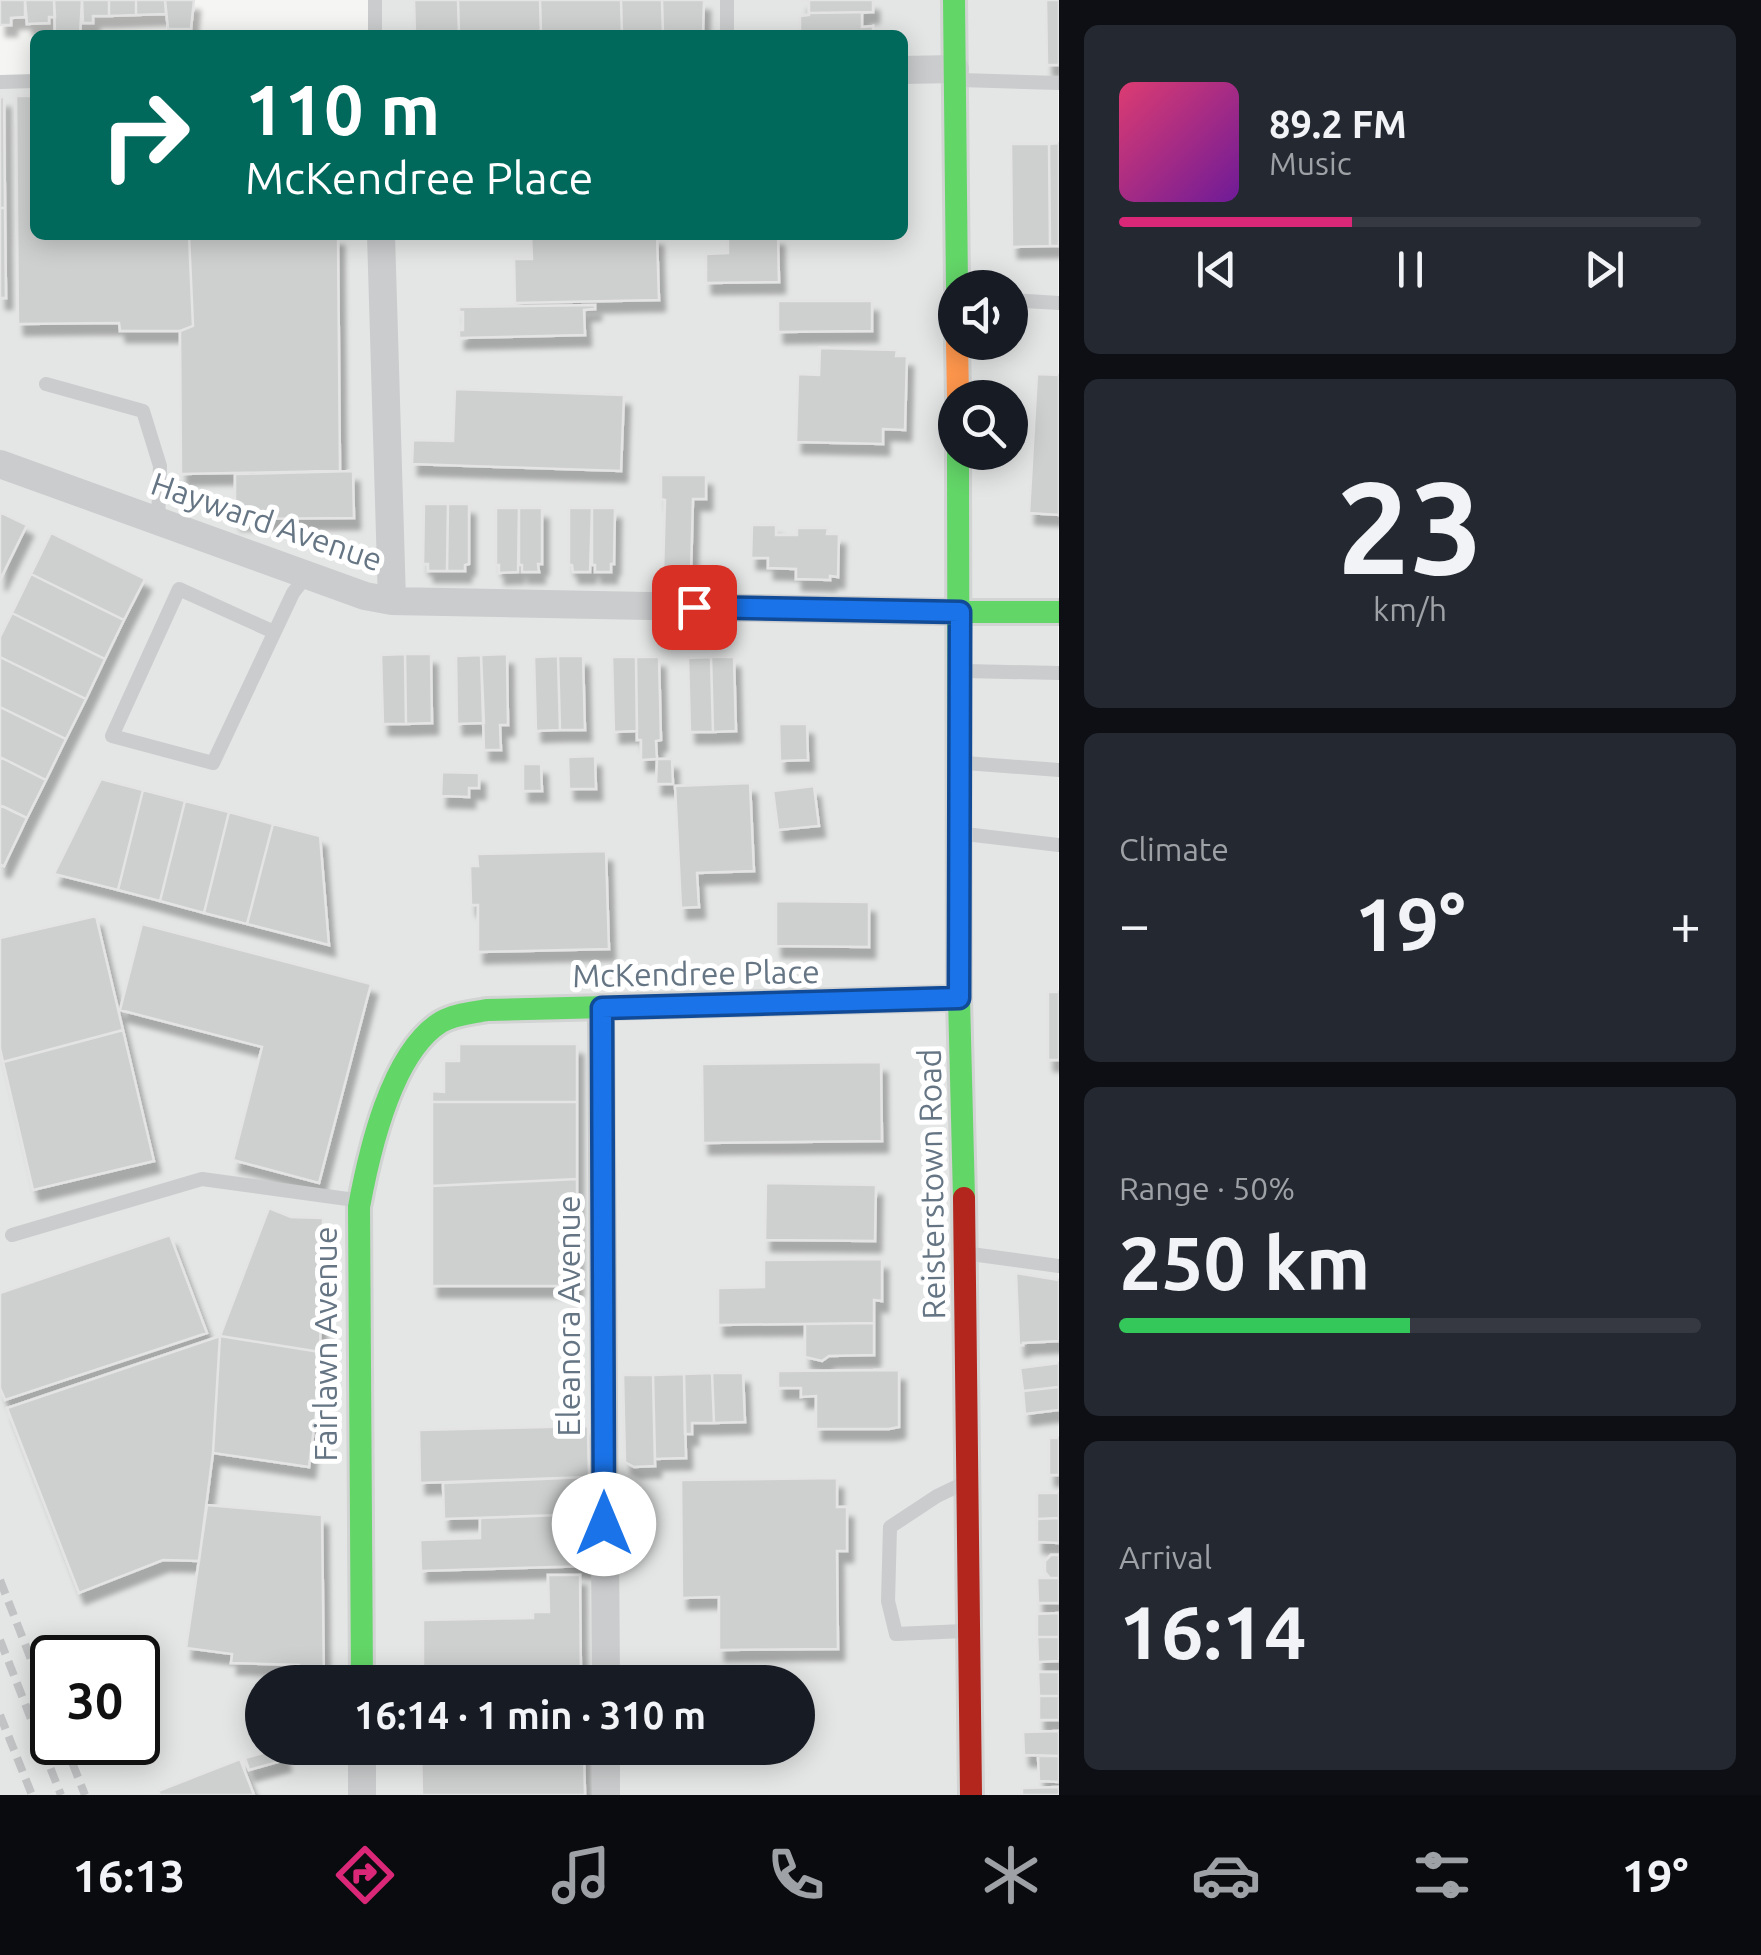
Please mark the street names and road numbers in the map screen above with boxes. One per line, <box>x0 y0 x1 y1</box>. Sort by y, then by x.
street label: Hayward Avenue <box>147 465 387 577</box>
street label: McKendree Place <box>572 953 820 993</box>
street label: Reisterstown Road <box>911 1048 951 1320</box>
street label: Eleanora Avenue <box>550 1195 586 1437</box>
street label: Fairlawn Avenue <box>307 1226 343 1462</box>

